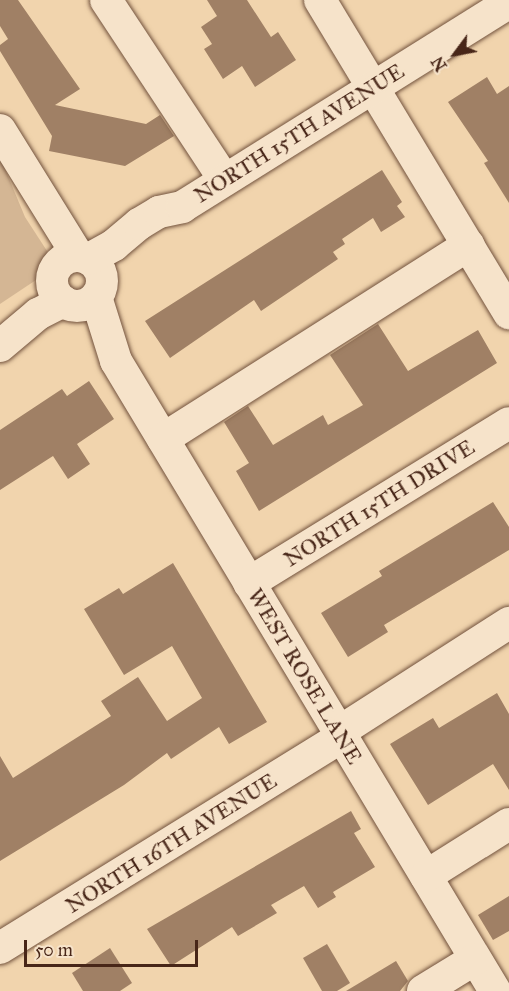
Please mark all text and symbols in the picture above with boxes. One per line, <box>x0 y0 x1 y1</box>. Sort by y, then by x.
north arrow <box>425 24 485 84</box>
text: N <box>428 53 451 75</box>
street label: NORTH 15TH AVENUE <box>189 58 409 208</box>
street label: NORTH 15TH DRIVE <box>279 434 479 572</box>
street label: WEST ROSE LANE <box>242 583 368 769</box>
street label: NORTH 16TH AVENUE <box>61 767 281 919</box>
scale bar <box>27 928 201 966</box>
text: 50 m <box>35 939 73 961</box>

